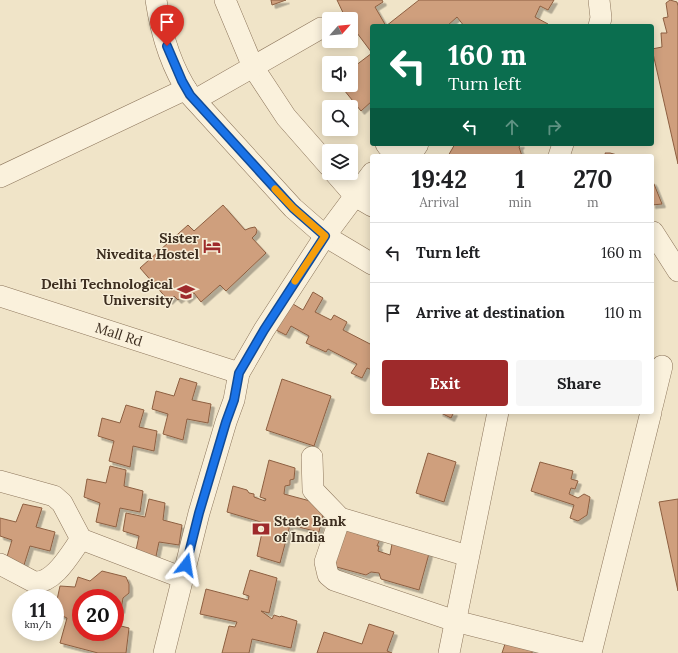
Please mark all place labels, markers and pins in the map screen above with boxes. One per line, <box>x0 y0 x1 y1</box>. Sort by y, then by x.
pin <box>150 5 184 46</box>
place label: Sister Nivedita Hostel <box>96 229 200 263</box>
hotel icon: Sister Nivedita Hostel <box>202 236 222 256</box>
place label: Delhi Technological University <box>41 275 174 309</box>
school or university icon: Delhi Technological University <box>176 282 196 302</box>
place label: State Bank of India <box>274 512 347 546</box>
bank icon: State Bank of India <box>251 519 271 539</box>

